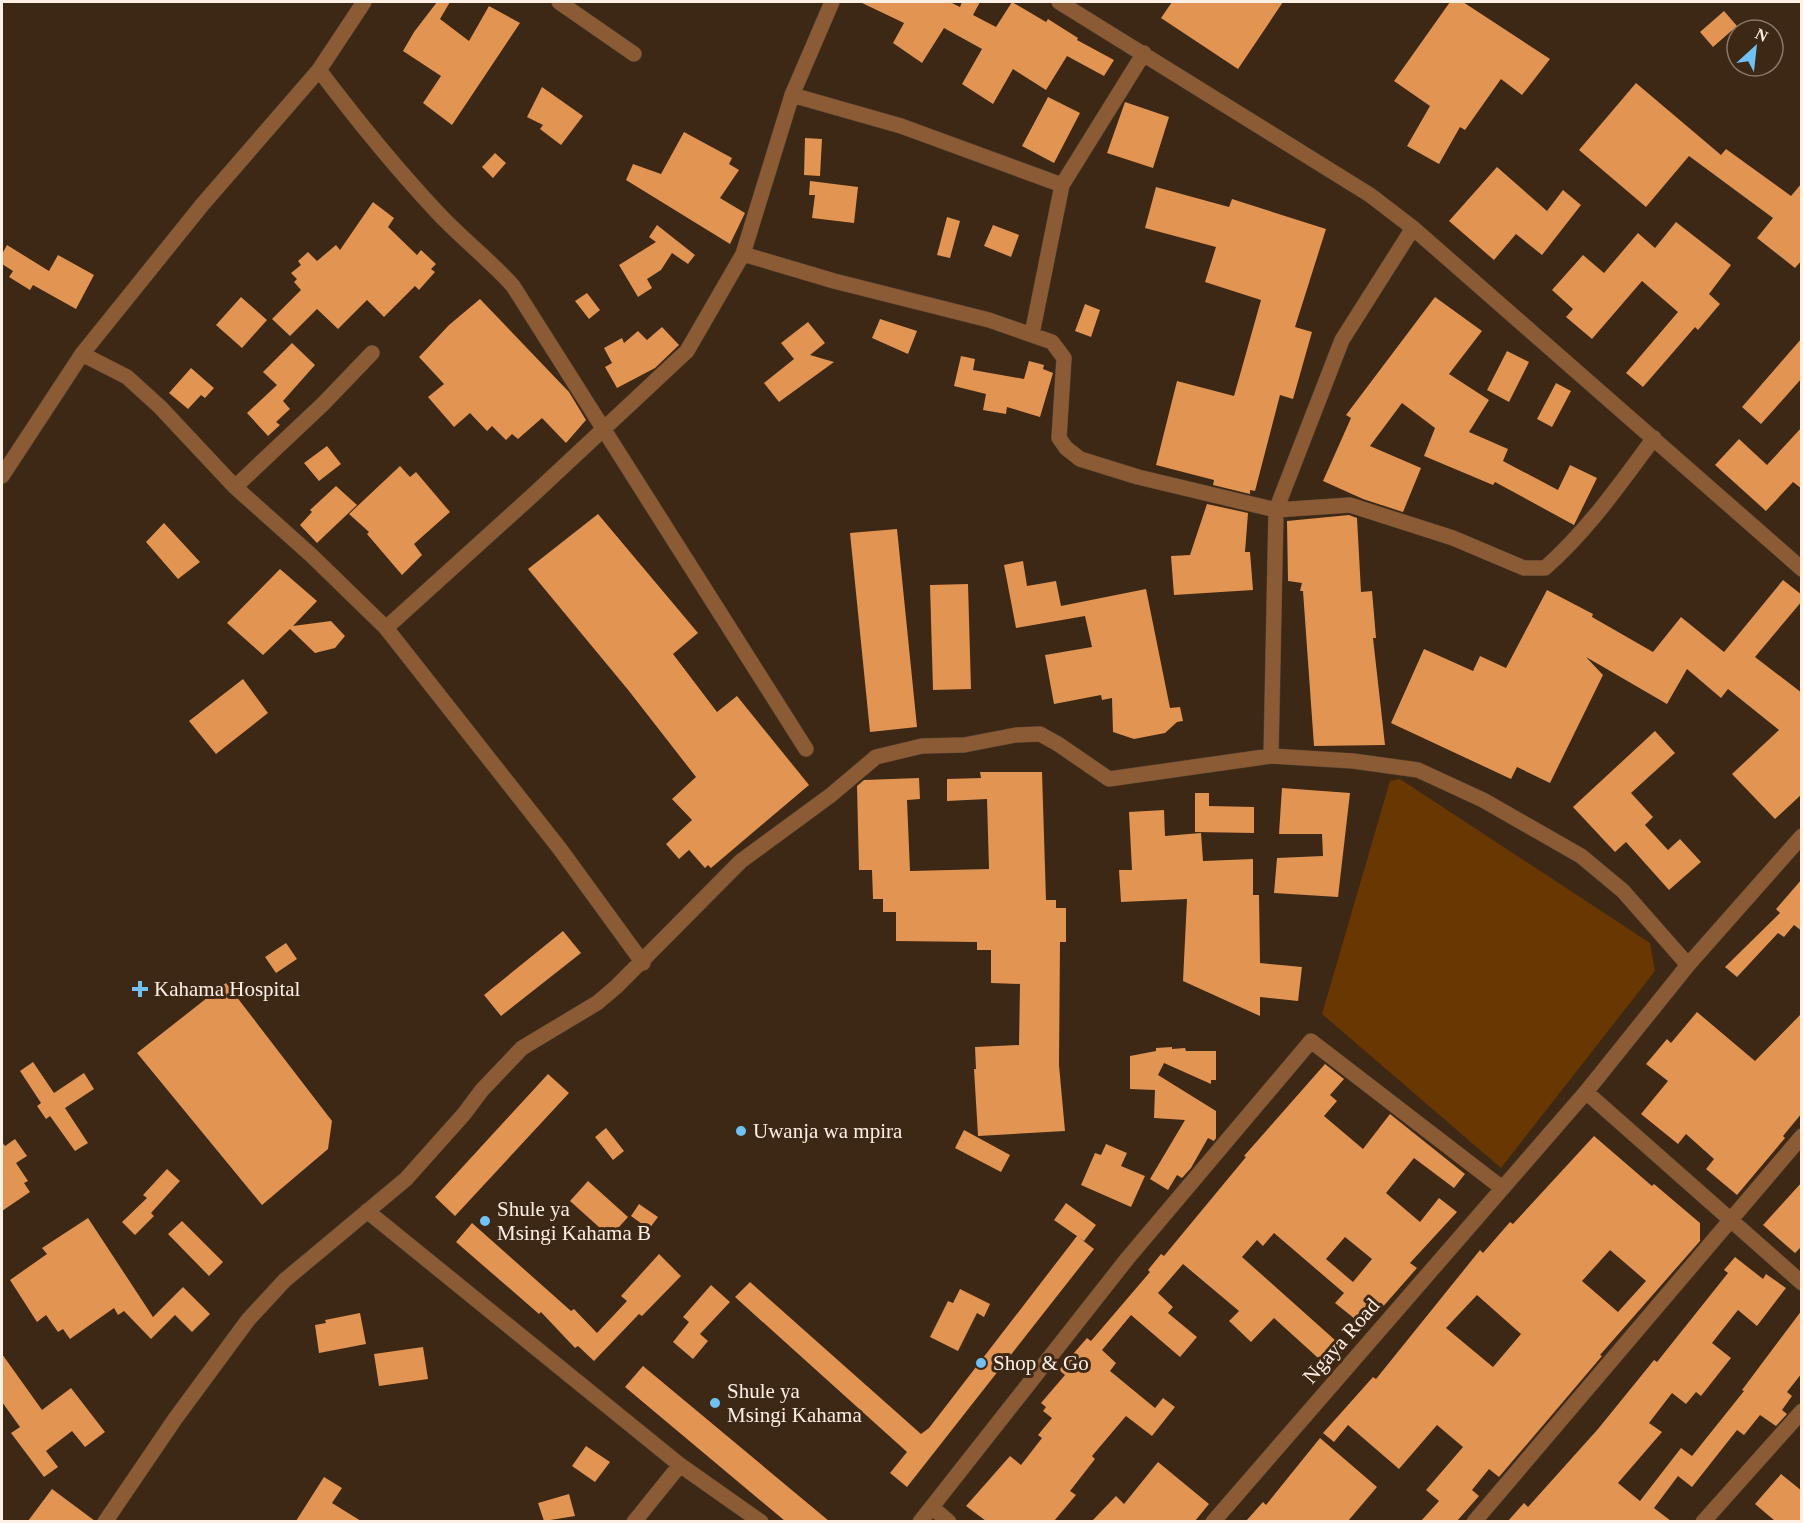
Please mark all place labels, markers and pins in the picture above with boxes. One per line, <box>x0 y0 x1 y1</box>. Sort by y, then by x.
place label: Kahama Hospital <box>154 977 301 1001</box>
marker: Kahama Hospital <box>131 980 149 998</box>
place label: Uwanja wa mpira <box>753 1119 903 1143</box>
marker: Uwanja wa mpira <box>734 1124 748 1138</box>
place label: Shule ya Msingi Kahama B <box>497 1197 651 1245</box>
marker: Shule ya Msingi Kahama B <box>478 1214 492 1228</box>
place label: Shop & Go <box>993 1351 1089 1375</box>
marker: Shop & Go <box>974 1356 988 1370</box>
place label: Shule ya Msingi Kahama <box>727 1379 862 1427</box>
marker: Shule ya Msingi Kahama <box>708 1396 722 1410</box>

